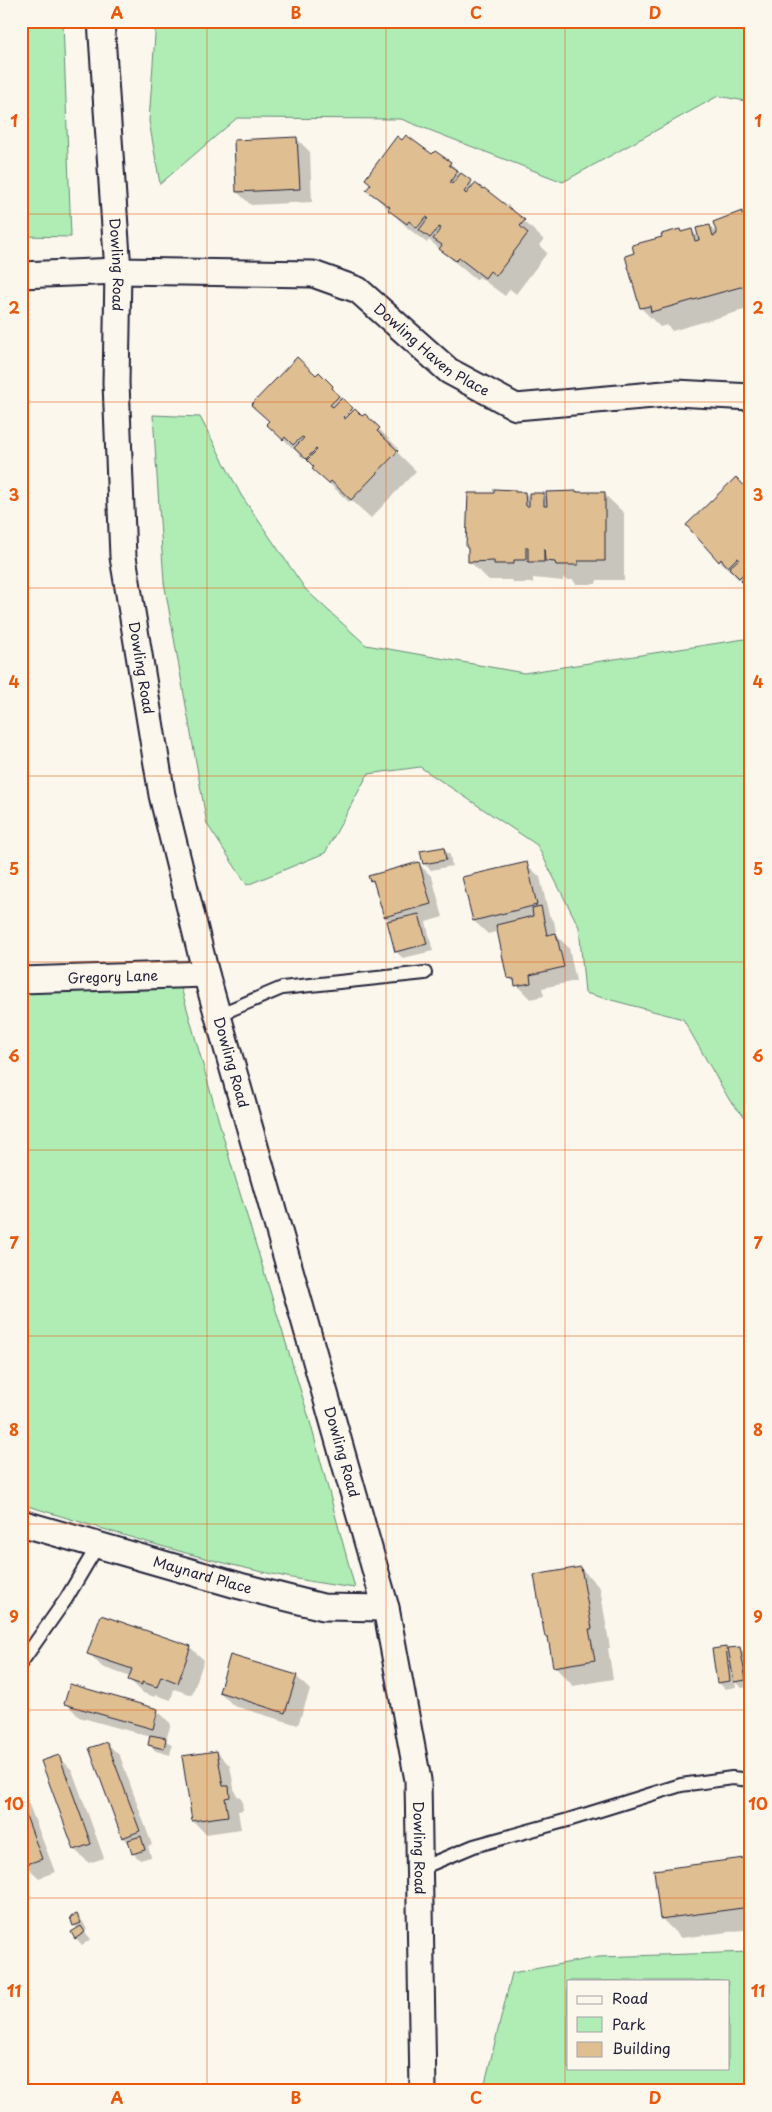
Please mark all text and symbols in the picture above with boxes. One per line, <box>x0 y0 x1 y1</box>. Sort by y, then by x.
text: A <box>111 0 124 24</box>
text: B <box>291 0 302 24</box>
text: C <box>470 0 482 24</box>
text: D <box>649 0 661 24</box>
text: 1 <box>10 108 18 132</box>
text: 1 <box>754 108 762 132</box>
street label: Dowling Road <box>104 217 129 312</box>
text: 2 <box>8 295 20 319</box>
text: 2 <box>752 295 764 319</box>
street label: Dowling Haven Place <box>369 298 493 401</box>
text: 3 <box>9 482 19 506</box>
text: 3 <box>753 482 763 506</box>
street label: Dowling Road <box>124 620 160 716</box>
text: 4 <box>9 669 20 693</box>
text: 4 <box>753 669 764 693</box>
text: 5 <box>9 856 19 880</box>
text: 5 <box>753 856 763 880</box>
street label: Gregory Lane <box>67 965 159 988</box>
street label: Dowling Road <box>209 1014 254 1110</box>
text: 6 <box>8 1043 20 1067</box>
text: 6 <box>752 1043 764 1067</box>
text: 7 <box>9 1230 19 1254</box>
text: 7 <box>753 1230 763 1254</box>
street label: Dowling Road <box>319 1404 365 1500</box>
text: 8 <box>9 1417 19 1441</box>
text: 8 <box>753 1417 763 1441</box>
street label: Maynard Place <box>151 1551 255 1599</box>
text: 9 <box>9 1604 19 1628</box>
text: 9 <box>753 1604 763 1628</box>
text: 10 <box>4 1791 24 1815</box>
text: 10 <box>748 1791 768 1815</box>
street label: Dowling Road <box>408 1801 431 1895</box>
text: 11 <box>7 1978 21 2002</box>
text: 11 <box>751 1978 765 2002</box>
legend <box>567 1980 730 2070</box>
text: Road <box>612 1986 648 2009</box>
text: Park <box>612 2012 646 2035</box>
text: Building <box>612 2036 671 2059</box>
text: A <box>111 2085 124 2109</box>
text: B <box>291 2085 302 2109</box>
text: C <box>470 2085 482 2109</box>
text: D <box>649 2085 661 2109</box>

